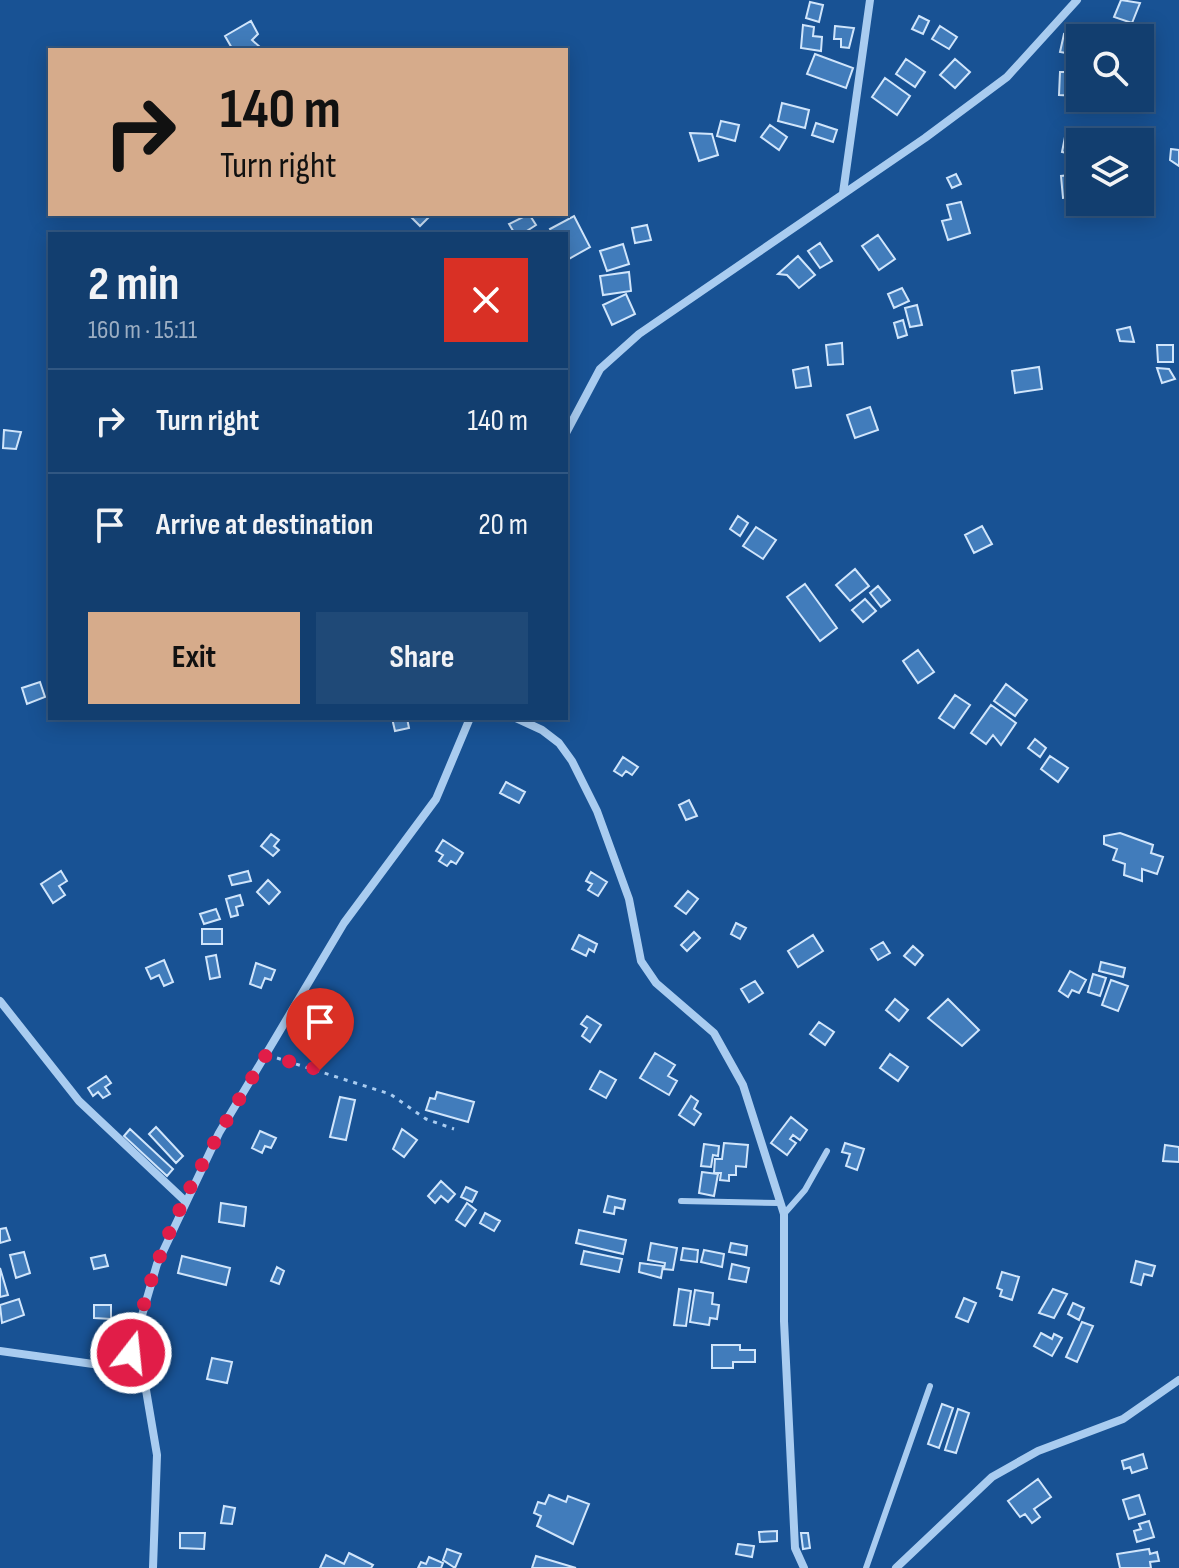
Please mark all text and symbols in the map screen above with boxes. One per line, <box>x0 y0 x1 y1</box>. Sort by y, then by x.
map controls <box>1066 24 1154 216</box>
button: search <box>1066 24 1154 112</box>
text: 140 m <box>220 77 341 144</box>
icon: right <box>88 80 192 184</box>
button: layers <box>1066 128 1154 216</box>
text: Turn right <box>220 145 337 188</box>
text: 2 min <box>88 256 179 313</box>
button: close <box>444 258 528 342</box>
text: 160 m · 15:11 <box>88 315 197 346</box>
icon: right <box>88 399 132 443</box>
text: Turn right <box>156 403 259 439</box>
text: 140 m <box>468 403 528 439</box>
icon: arrive <box>88 503 132 547</box>
text: Arrive at destination <box>156 507 373 543</box>
text: 20 m <box>478 507 528 543</box>
button: Exit <box>88 612 300 704</box>
button: Share <box>316 612 528 704</box>
pin <box>286 988 354 1070</box>
icon: arrive <box>298 1000 342 1044</box>
position arrow <box>89 1311 173 1395</box>

